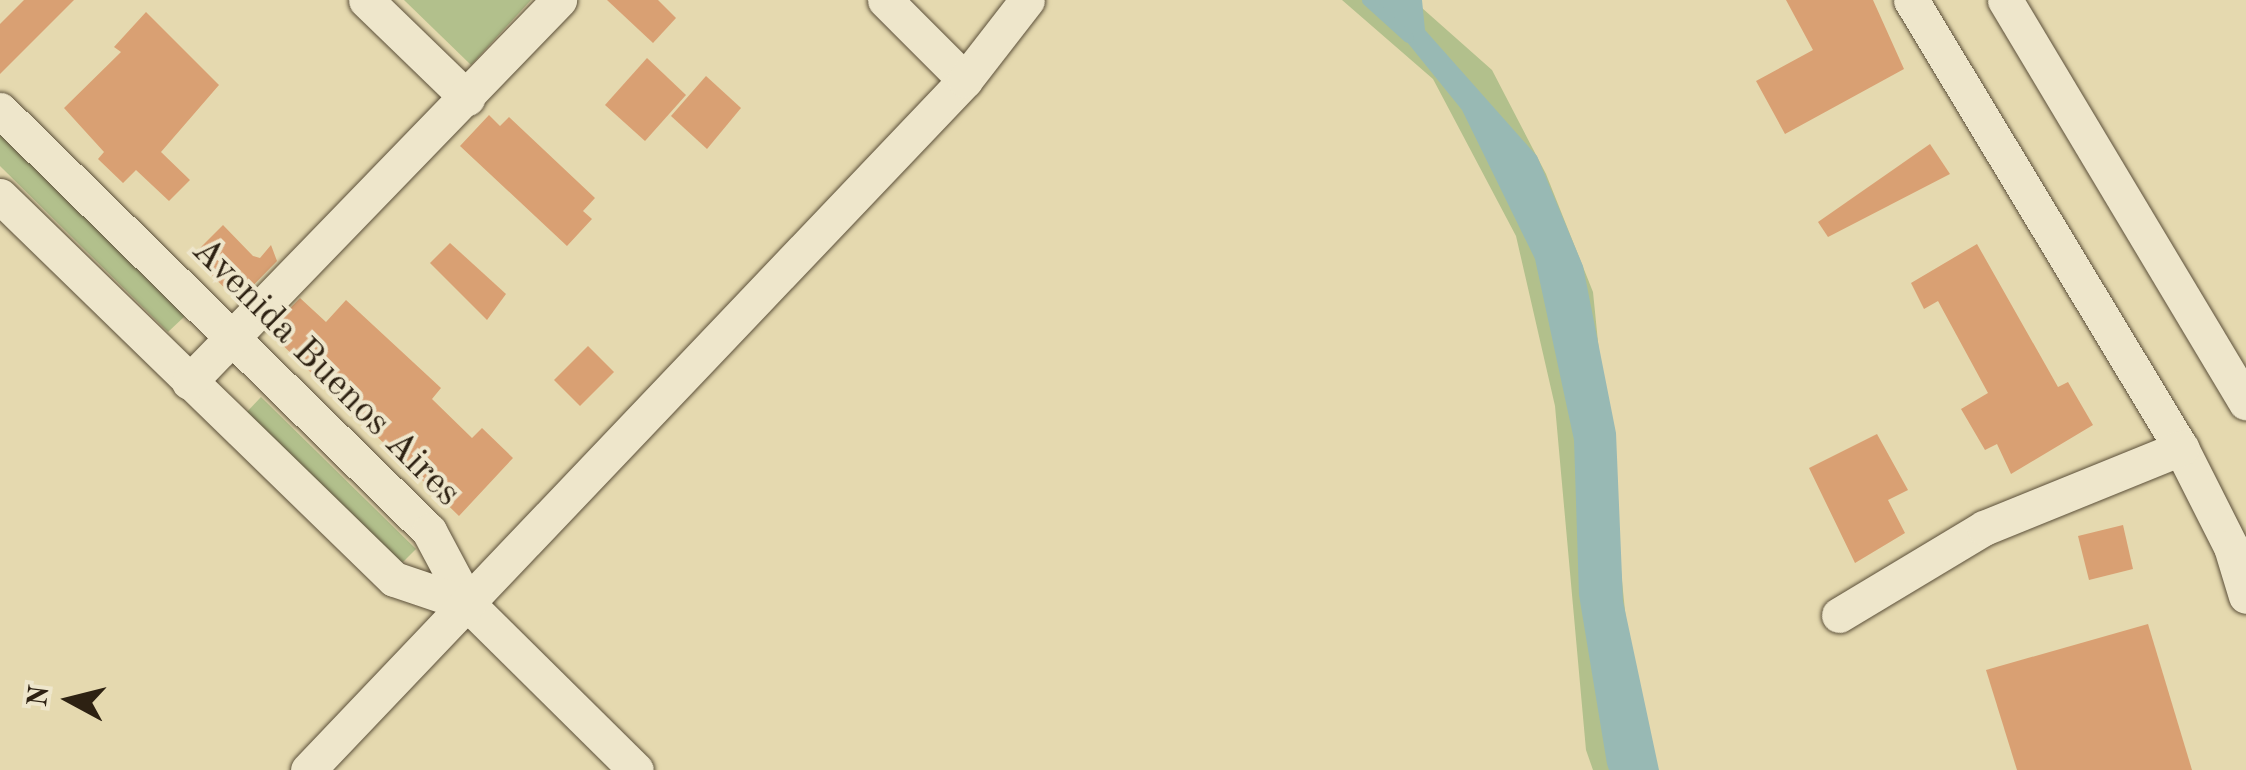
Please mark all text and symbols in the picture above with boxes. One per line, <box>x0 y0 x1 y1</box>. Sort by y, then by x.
street label: Avenida Buenos Aires <box>181 229 469 517</box>
north arrow <box>20 650 120 750</box>
text: N <box>25 684 55 709</box>

